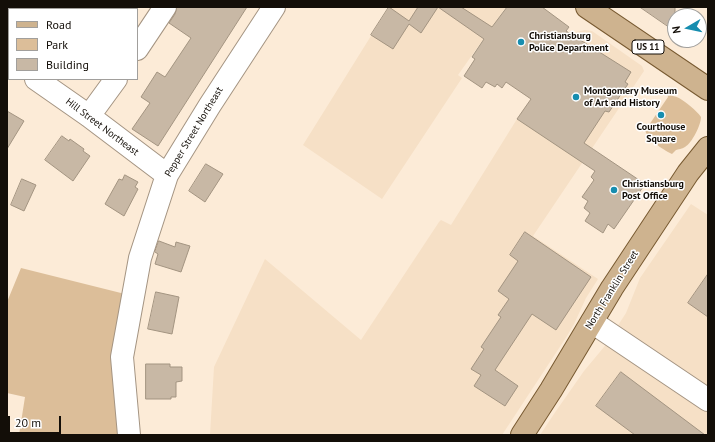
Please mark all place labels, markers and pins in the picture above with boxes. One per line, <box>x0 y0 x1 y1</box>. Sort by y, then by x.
place label: Christiansburg Police Department <box>529 30 608 54</box>
marker: Christiansburg Police Department <box>516 37 526 47</box>
place label: Montgomery Museum of Art and History <box>584 85 677 108</box>
marker: Montgomery Museum of Art and History <box>571 92 581 102</box>
marker: Courthouse Square <box>656 110 666 120</box>
place label: Courthouse Square <box>637 121 685 144</box>
place label: Christiansburg Post Office <box>622 178 684 202</box>
marker: Christiansburg Post Office <box>609 185 619 195</box>

